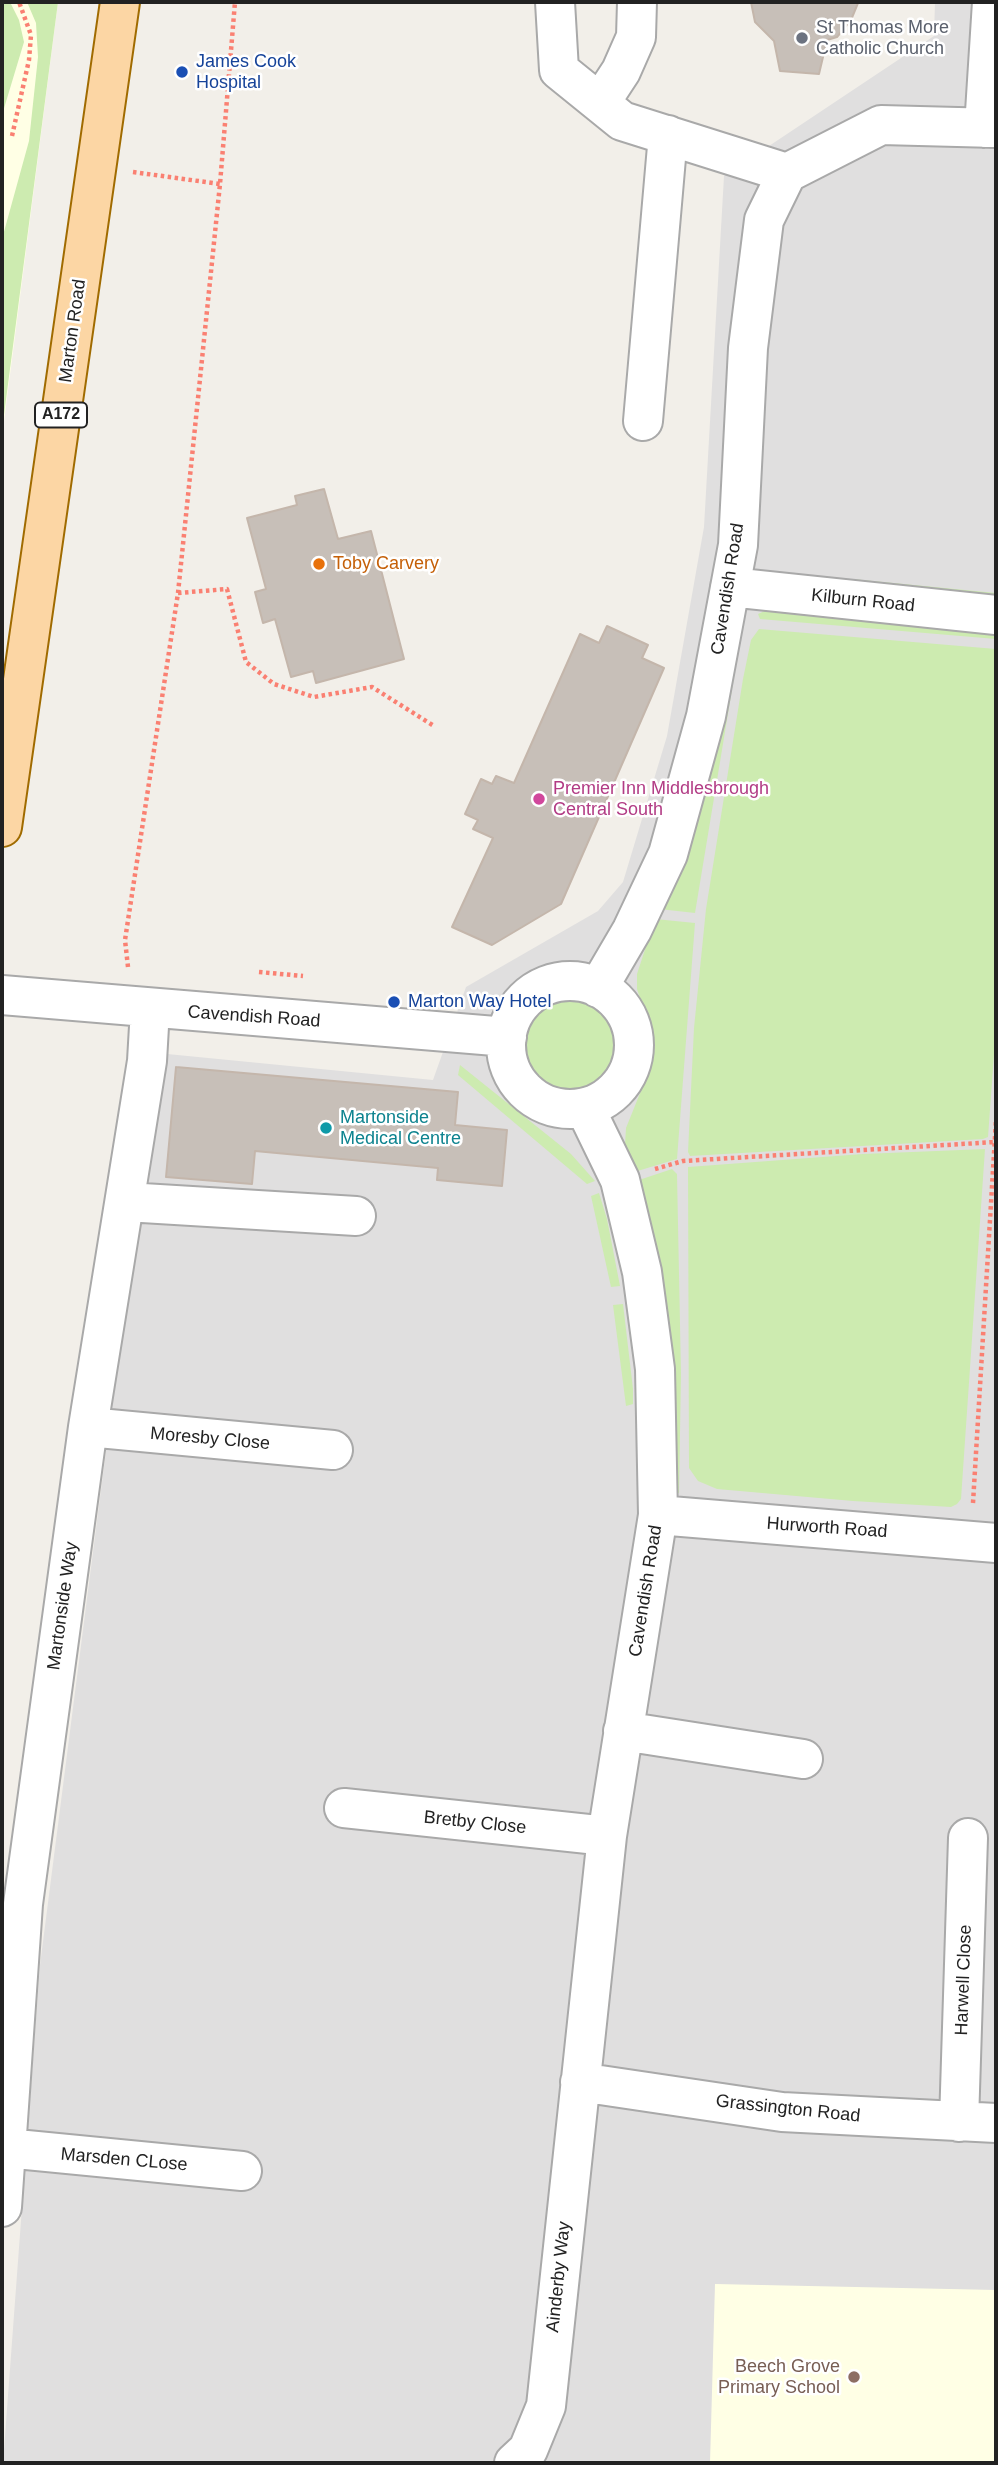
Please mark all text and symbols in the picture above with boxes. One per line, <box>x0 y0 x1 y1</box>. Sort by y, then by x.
place label: St Thomas More Catholic Church <box>816 17 949 60</box>
marker: St Thomas More Catholic Church <box>794 30 810 46</box>
place label: James Cook Hospital <box>196 51 296 94</box>
marker: James Cook Hospital <box>174 64 190 80</box>
street label: Marton Road <box>55 278 91 384</box>
road number: A172 <box>35 402 87 428</box>
street label: Cavendish Road <box>707 522 749 656</box>
place label: Toby Carvery <box>333 553 439 575</box>
marker: Toby Carvery <box>311 556 327 572</box>
street label: Kilburn Road <box>810 585 916 617</box>
place label: Premier Inn Middlesbrough Central South <box>553 778 769 820</box>
marker: Premier Inn Middlesbrough Central South <box>531 791 547 807</box>
place label: Marton Way Hotel <box>408 991 551 1013</box>
marker: Marton Way Hotel <box>386 994 402 1010</box>
street label: Cavendish Road <box>187 1002 321 1032</box>
place label: Martonside Medical Centre <box>340 1107 461 1150</box>
marker: Martonside Medical Centre <box>318 1120 334 1136</box>
street label: Moresby Close <box>149 1423 271 1455</box>
street label: Hurworth Road <box>766 1513 888 1543</box>
street label: Cavendish Road <box>625 1524 667 1658</box>
street label: Martonside Way <box>43 1540 83 1672</box>
street label: Bretby Close <box>423 1807 527 1839</box>
street label: Harwell Close <box>951 1924 977 2036</box>
street label: Grassington Road <box>715 2091 861 2127</box>
street label: Marsden CLose <box>60 2144 188 2176</box>
street label: Ainderby Way <box>542 2220 576 2334</box>
place label: Beech Grove Primary School <box>718 2356 840 2398</box>
marker: Beech Grove Primary School <box>846 2369 862 2385</box>

